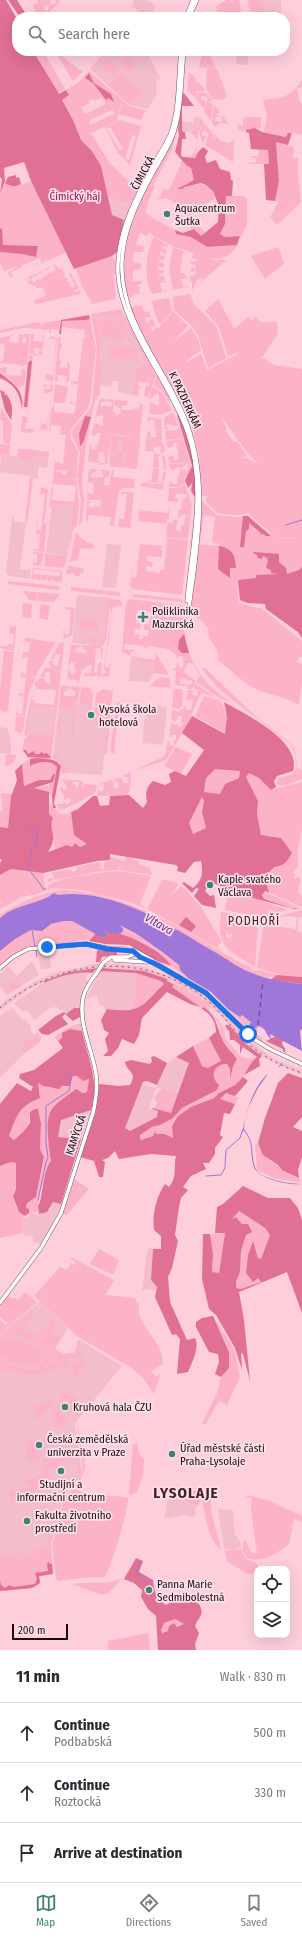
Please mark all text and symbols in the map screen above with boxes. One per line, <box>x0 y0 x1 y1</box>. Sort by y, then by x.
search box <box>12 12 290 56</box>
icon: search <box>26 23 48 45</box>
text: Search here <box>58 25 130 43</box>
street label: ČIMICKÁ <box>128 153 157 192</box>
park label: Čimický háj <box>50 189 101 203</box>
place label: Aquacentrum Šutka <box>175 202 235 228</box>
marker: Aquacentrum Šutka <box>162 209 172 219</box>
street label: K PAZDERKÁM <box>166 369 205 431</box>
place label: Poliklinika Mazurská <box>152 605 199 631</box>
marker: Poliklinika Mazurská <box>137 611 149 623</box>
place label: Vysoká škola hotelová <box>99 703 157 729</box>
marker: Vysoká škola hotelová <box>86 710 96 720</box>
place label: Kaple svatého Václava <box>218 873 281 899</box>
marker: Kaple svatého Václava <box>205 880 215 890</box>
water label: Vltava <box>142 910 176 938</box>
district label: PODHOŘÍ <box>228 913 280 928</box>
route end <box>38 938 56 956</box>
route start <box>239 1025 257 1043</box>
street label: KAMÝCKÁ <box>62 1113 89 1157</box>
place label: Kruhová hala ČZU <box>73 1400 152 1414</box>
marker: Kruhová hala ČZU <box>60 1402 70 1412</box>
place label: Česká zemědělská univerzita v Praze <box>47 1432 128 1459</box>
marker: Česká zemědělská univerzita v Praze <box>34 1440 44 1450</box>
place label: Úřad městské části Praha-Lysolaje <box>180 1441 265 1468</box>
marker: Úřad městské části Praha-Lysolaje <box>167 1449 177 1459</box>
marker: Studijní a informační centrum <box>56 1466 66 1476</box>
place label: Studijní a informační centrum <box>17 1478 105 1504</box>
district label: LYSOLAJE <box>153 1484 219 1502</box>
place label: Fakulta životního prostředí <box>35 1509 112 1535</box>
marker: Fakulta životního prostředí <box>22 1516 32 1526</box>
map controls <box>254 1566 290 1638</box>
button: locate <box>254 1566 290 1602</box>
place label: Panna Marie Sedmibolestná <box>157 1578 224 1604</box>
marker: Panna Marie Sedmibolestná <box>144 1585 154 1595</box>
button: layers <box>254 1602 290 1638</box>
scale bar <box>12 1622 68 1641</box>
text: 200 m <box>18 1624 45 1637</box>
text: 11 min <box>16 1666 60 1687</box>
text: Walk · 830 m <box>220 1669 286 1684</box>
text: Continue <box>54 1716 110 1734</box>
icon: ahead <box>16 1722 38 1744</box>
text: 500 m <box>253 1725 286 1740</box>
text: Podbabská <box>54 1734 112 1749</box>
text: Continue <box>54 1776 110 1794</box>
icon: ahead <box>16 1782 38 1804</box>
text: 330 m <box>254 1785 286 1800</box>
text: Roztocká <box>54 1794 101 1809</box>
icon: arrive <box>16 1842 38 1864</box>
text: Arrive at destination <box>54 1844 182 1862</box>
tab: Map <box>35 1892 57 1929</box>
tab: Directions <box>126 1892 171 1929</box>
tab: Saved <box>241 1892 267 1929</box>

